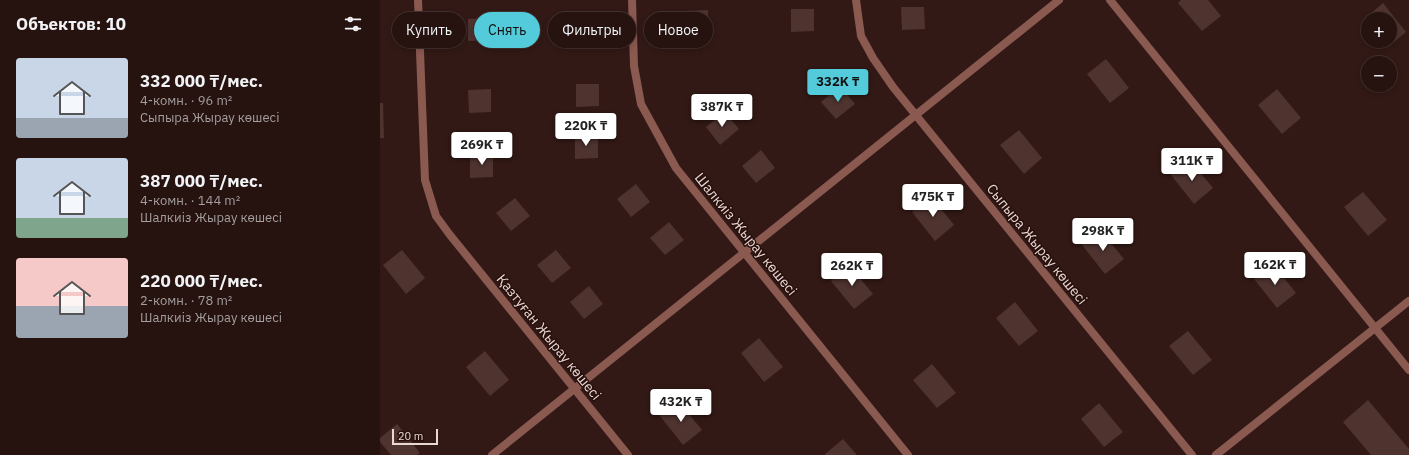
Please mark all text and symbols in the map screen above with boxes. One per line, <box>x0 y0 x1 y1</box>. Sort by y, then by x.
chip: Купить <box>392 12 466 48</box>
chip: Снять <box>474 12 540 48</box>
chip: Фильтры <box>548 12 636 48</box>
chip: Новое <box>644 12 713 48</box>
map controls <box>1361 12 1397 92</box>
button: + <box>1361 12 1397 48</box>
text: Объектов: 10 <box>16 13 126 35</box>
icon: filters <box>342 13 364 35</box>
button: − <box>1361 56 1397 92</box>
pin: 332K ₸ <box>805 69 871 103</box>
text: 332 000 ₸/мес. <box>140 70 263 92</box>
text: 332K ₸ <box>816 73 860 90</box>
icon: home <box>48 74 96 122</box>
text: 4-комн. · 96 m² <box>140 92 232 109</box>
pin: 387K ₸ <box>689 94 755 128</box>
text: 387K ₸ <box>700 98 744 115</box>
text: Сыпыра Жырау көшесі <box>140 109 279 126</box>
pin: 220K ₸ <box>553 113 619 147</box>
text: 220K ₸ <box>564 117 608 134</box>
pin: 269K ₸ <box>449 132 515 166</box>
text: 269K ₸ <box>460 136 504 153</box>
pin: 311K ₸ <box>1159 148 1225 182</box>
text: 311K ₸ <box>1170 152 1214 169</box>
street label: Шалкиіз Жырау көшесі <box>691 169 801 299</box>
text: 387 000 ₸/мес. <box>140 170 263 192</box>
icon: home <box>48 174 96 222</box>
street label: Сыпыра Жырау көшесі <box>983 180 1091 308</box>
pin: 475K ₸ <box>900 184 966 218</box>
text: 475K ₸ <box>911 188 955 205</box>
text: 4-комн. · 144 m² <box>140 192 240 209</box>
text: Шалкиіз Жырау көшесі <box>140 209 282 226</box>
pin: 298K ₸ <box>1070 218 1136 252</box>
text: 298K ₸ <box>1081 222 1125 239</box>
pin: 162K ₸ <box>1242 252 1308 286</box>
pin: 262K ₸ <box>819 253 885 287</box>
text: 162K ₸ <box>1253 256 1297 273</box>
text: 262K ₸ <box>830 257 874 274</box>
text: 220 000 ₸/мес. <box>140 270 263 292</box>
street label: Қазтуған Жырау көшесі <box>493 270 605 404</box>
icon: home <box>48 274 96 322</box>
text: 2-комн. · 78 m² <box>140 292 232 309</box>
text: Шалкиіз Жырау көшесі <box>140 309 282 326</box>
pin: 432K ₸ <box>648 389 714 423</box>
text: 432K ₸ <box>659 393 703 410</box>
scale bar <box>392 427 438 446</box>
text: 20 m <box>398 429 423 443</box>

